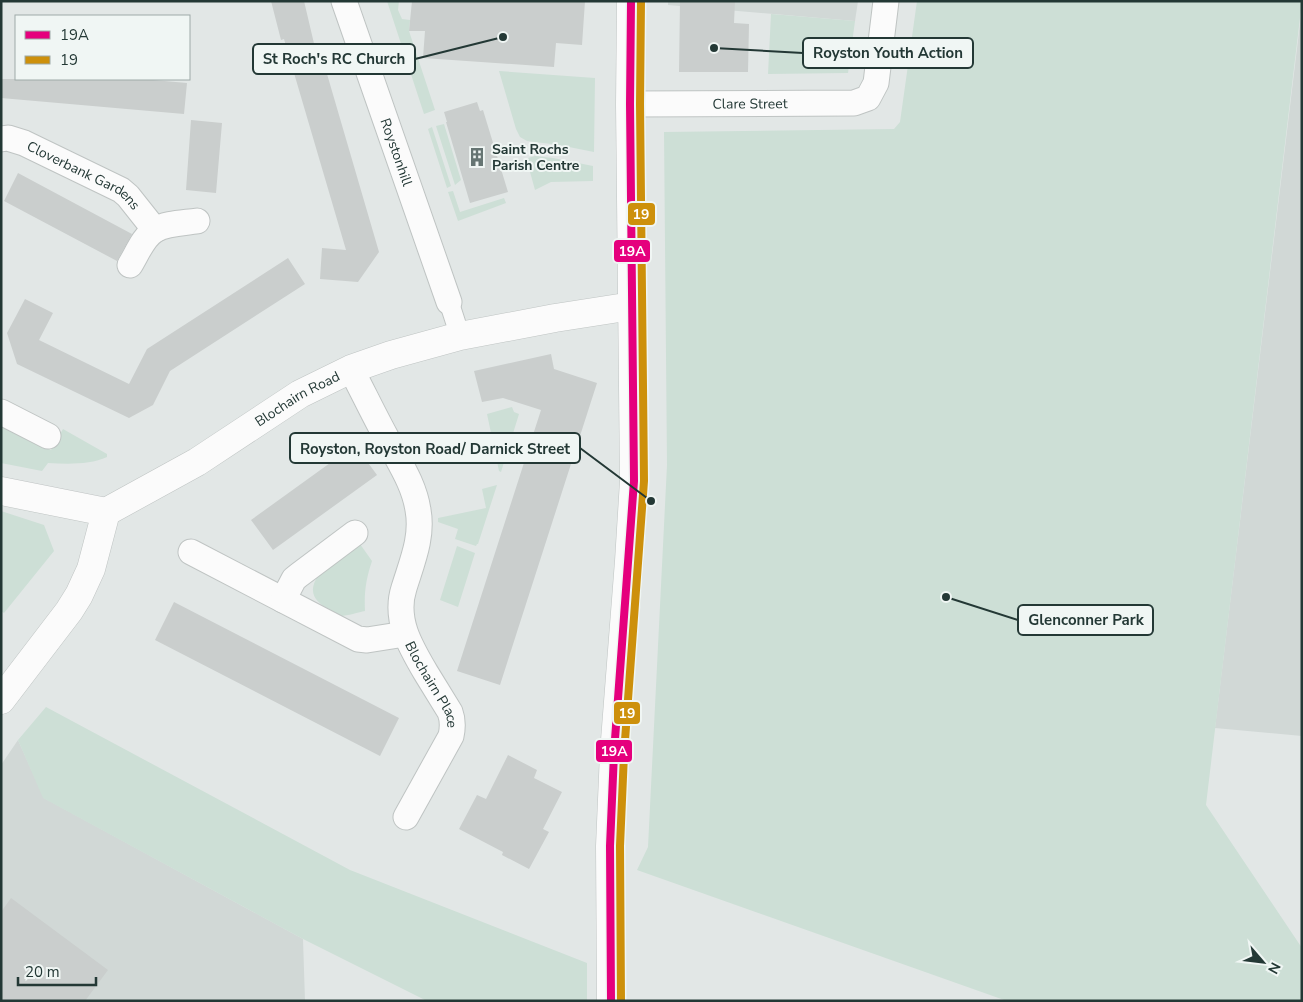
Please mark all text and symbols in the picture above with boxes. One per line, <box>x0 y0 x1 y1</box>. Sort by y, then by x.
legend <box>15 15 190 80</box>
text: 19A <box>60 25 89 45</box>
callout: Royston Youth Action <box>803 38 973 68</box>
text: Royston Youth Action <box>813 43 963 63</box>
callout: St Roch's RC Church <box>253 44 415 74</box>
text: St Roch's RC Church <box>263 49 405 69</box>
text: 19 <box>60 50 78 70</box>
street label: Clare Street <box>712 94 788 114</box>
street label: Roystonhill <box>376 116 417 190</box>
street label: Cloverbank Gardens <box>23 137 145 214</box>
place label: Saint Rochs Parish Centre <box>492 140 580 175</box>
building icon: Saint Rochs Parish Centre <box>466 146 488 168</box>
line badge: 19 <box>627 202 656 226</box>
text: 19 <box>633 205 649 224</box>
line badge: 19A <box>613 239 651 263</box>
text: 19A <box>618 242 646 261</box>
street label: Blochairn Road <box>251 367 343 431</box>
callout: Royston, Royston Road/ Darnick Street <box>290 433 580 463</box>
text: Royston, Royston Road/ Darnick Street <box>300 439 570 459</box>
callout: Glenconner Park <box>1018 605 1153 635</box>
text: Glenconner Park <box>1028 610 1145 630</box>
street label: Blochairn Place <box>400 638 461 728</box>
line badge: 19 <box>613 701 641 725</box>
text: 19 <box>619 704 635 723</box>
line badge: 19A <box>595 739 633 763</box>
text: 19A <box>600 742 628 761</box>
north arrow <box>1238 937 1288 987</box>
scale bar <box>18 954 95 986</box>
text: N <box>1263 959 1285 977</box>
text: 20 m <box>25 962 60 982</box>

